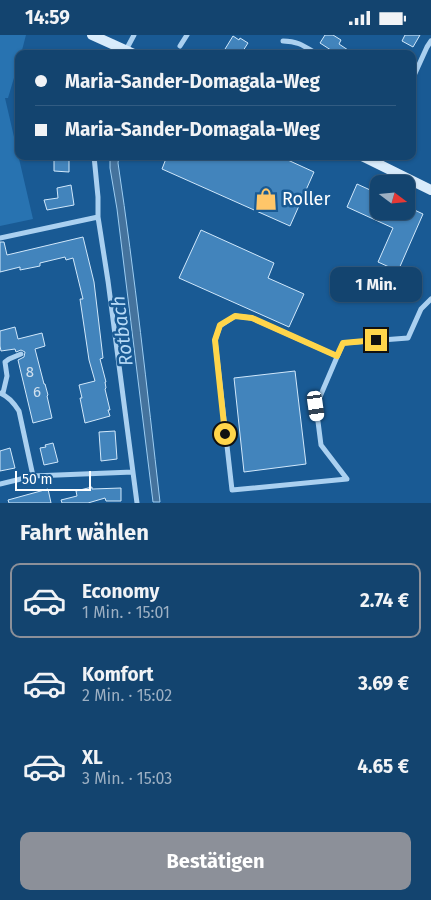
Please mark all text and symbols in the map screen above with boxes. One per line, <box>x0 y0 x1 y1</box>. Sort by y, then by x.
text: 14:59 <box>25 6 70 29</box>
text: Maria-Sander-Domagala-Weg <box>65 70 320 93</box>
text: Maria-Sander-Domagala-Weg <box>65 118 320 141</box>
north arrow <box>370 175 415 220</box>
map controls <box>370 175 415 220</box>
shop icon: Roller <box>253 186 279 212</box>
place label: Roller <box>282 188 330 210</box>
callout: 1 Min. <box>330 267 422 303</box>
text: 1 Min. <box>355 275 397 294</box>
water label: Rotbach <box>106 295 138 367</box>
route end <box>365 329 387 351</box>
house number: 8 <box>26 363 34 381</box>
house number: 6 <box>33 383 41 401</box>
car <box>306 390 325 422</box>
route start <box>214 423 236 445</box>
scale bar <box>15 467 91 491</box>
text: 50 m <box>22 471 53 488</box>
text: Fahrt wählen <box>20 519 149 546</box>
icon: car <box>22 578 67 623</box>
text: Economy <box>82 580 159 603</box>
text: 2.74 € <box>360 589 409 612</box>
text: 1 Min. · 15:01 <box>82 603 170 622</box>
icon: car <box>22 661 67 706</box>
text: Komfort <box>82 663 153 686</box>
text: 3.69 € <box>358 672 409 695</box>
text: 2 Min. · 15:02 <box>82 686 172 705</box>
icon: car <box>22 744 67 789</box>
text: XL <box>82 746 103 769</box>
text: 4.65 € <box>357 755 409 778</box>
text: 3 Min. · 15:03 <box>82 769 172 788</box>
button: Bestätigen <box>20 832 411 890</box>

